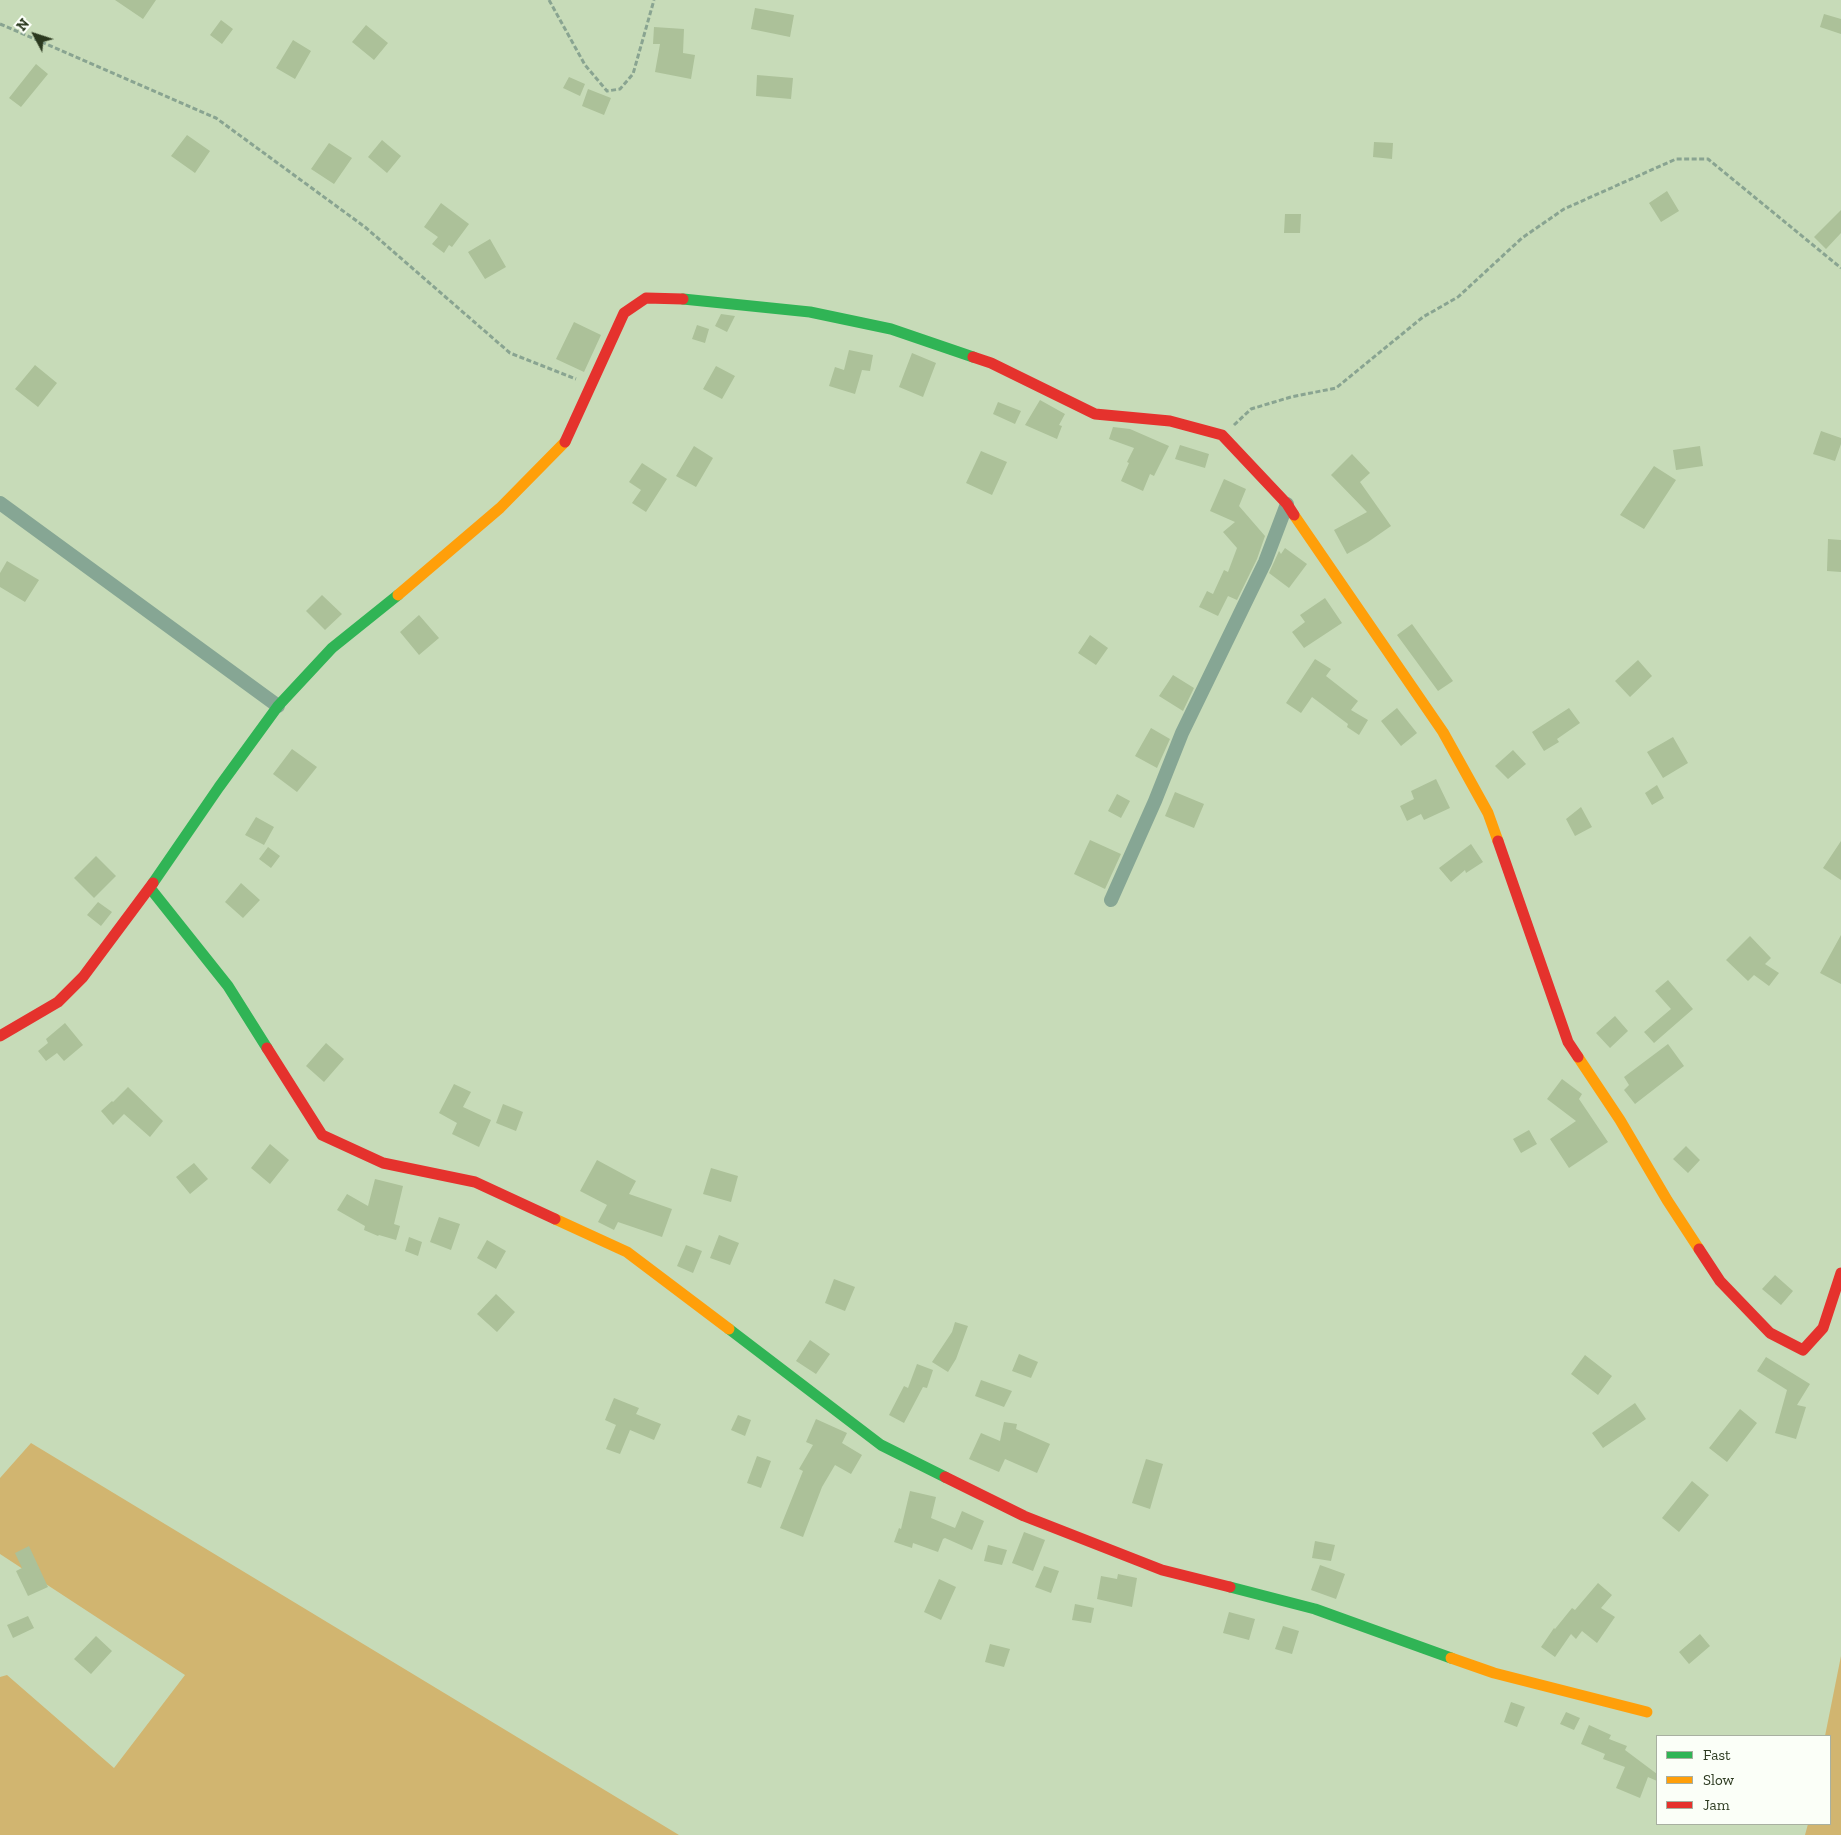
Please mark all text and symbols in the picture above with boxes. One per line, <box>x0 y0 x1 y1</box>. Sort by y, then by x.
north arrow <box>10 10 60 60</box>
text: N <box>13 16 33 35</box>
legend <box>1656 1735 1831 1825</box>
text: Fast <box>1703 1746 1731 1764</box>
text: Slow <box>1703 1771 1734 1789</box>
text: Jam <box>1703 1796 1730 1814</box>

